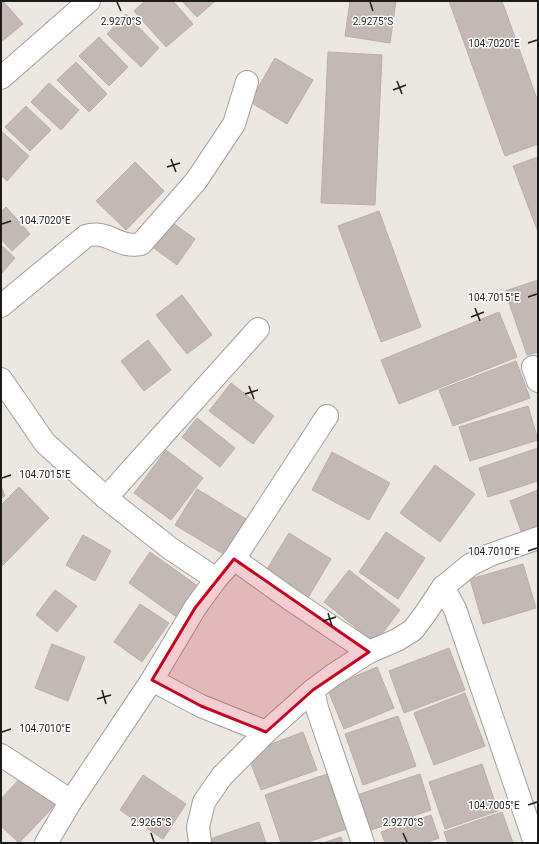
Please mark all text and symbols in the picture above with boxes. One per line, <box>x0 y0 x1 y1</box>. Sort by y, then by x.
text: 2.9270°S <box>101 16 141 27</box>
text: 2.9275°S <box>353 16 393 27</box>
text: 104.7020°E <box>468 38 520 49</box>
text: 104.7020°E <box>19 215 71 226</box>
text: 104.7015°E <box>468 292 520 303</box>
text: 104.7015°E <box>19 469 71 480</box>
text: 104.7010°E <box>468 546 520 557</box>
text: 104.7010°E <box>19 723 71 734</box>
text: 104.7005°E <box>468 800 520 811</box>
text: 2.9265°S <box>131 817 171 828</box>
text: 2.9270°S <box>383 817 423 828</box>

